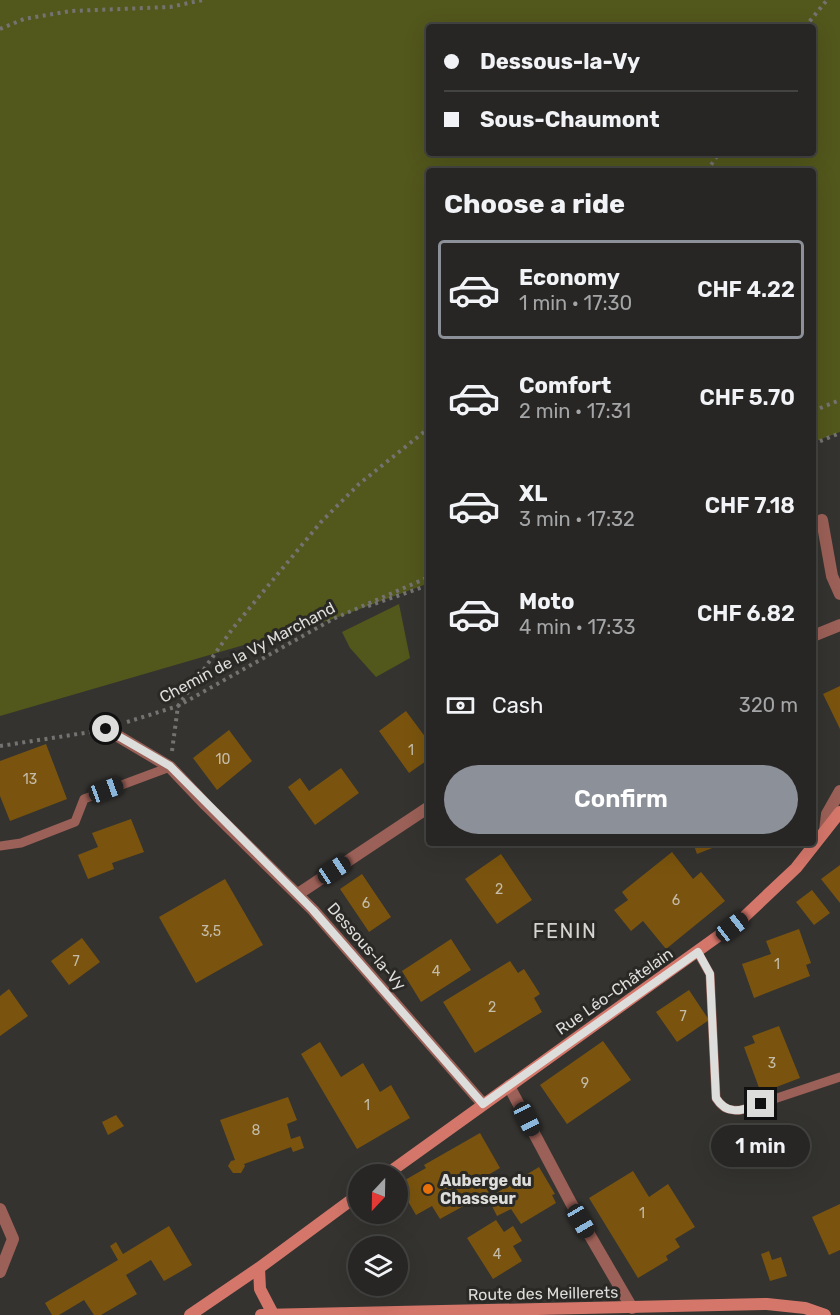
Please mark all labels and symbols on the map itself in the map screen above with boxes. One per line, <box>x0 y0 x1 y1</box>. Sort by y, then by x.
street label: Chemin de la Vy Marchand <box>156 598 338 707</box>
route start <box>92 715 119 742</box>
house number: 1 <box>408 742 414 759</box>
house number: 10 <box>216 751 231 768</box>
house number: 13 <box>23 771 37 788</box>
car <box>86 775 126 805</box>
car <box>314 852 354 888</box>
house number: 2 <box>495 881 503 898</box>
house number: 6 <box>672 892 680 909</box>
house number: 6 <box>362 895 370 912</box>
street label: Dessous-la-Vy <box>323 899 410 994</box>
car <box>712 909 752 945</box>
district label: FENIN <box>533 919 597 943</box>
house number: 3,5 <box>201 923 221 940</box>
street label: Rue Léo-Châtelain <box>552 944 676 1039</box>
house number: 7 <box>72 953 80 970</box>
house number: 1 <box>774 956 780 973</box>
house number: 4 <box>432 963 441 980</box>
house number: 2 <box>488 999 496 1016</box>
house number: 7 <box>679 1008 687 1025</box>
house number: 3 <box>768 1055 776 1072</box>
house number: 9 <box>581 1075 589 1092</box>
route end <box>747 1090 774 1117</box>
house number: 1 <box>364 1097 370 1114</box>
car <box>511 1099 543 1139</box>
house number: 8 <box>252 1122 261 1139</box>
callout: 1 min <box>712 1125 810 1167</box>
north arrow <box>348 1164 408 1224</box>
place label: Auberge du Chasseur <box>440 1171 532 1208</box>
marker: Auberge du Chasseur <box>421 1182 435 1196</box>
car <box>564 1201 598 1241</box>
house number: 1 <box>639 1205 645 1222</box>
house number: 4 <box>493 1246 502 1263</box>
street label: Route des Meillerets <box>468 1283 618 1304</box>

